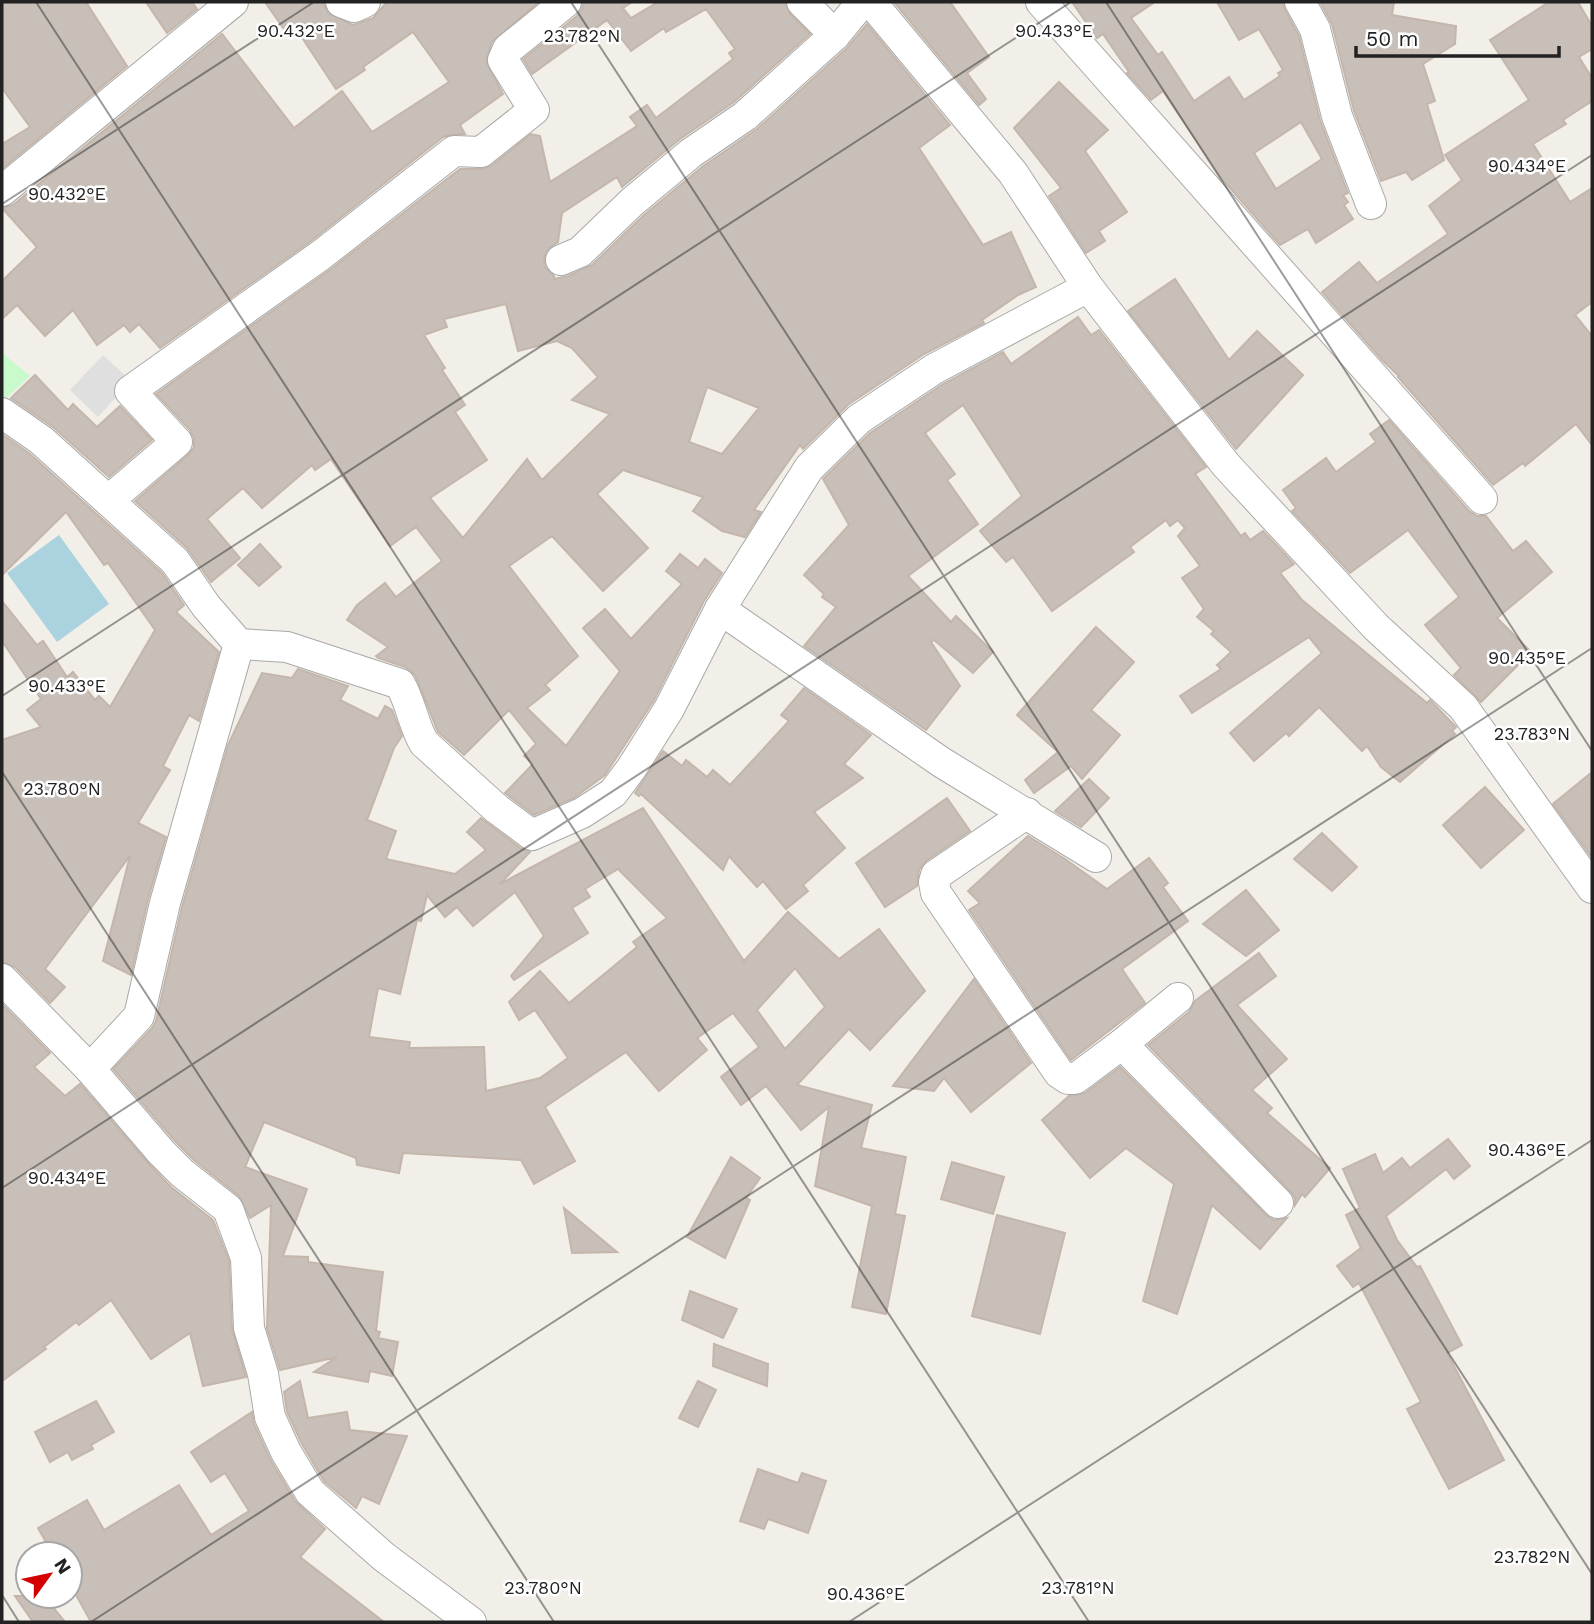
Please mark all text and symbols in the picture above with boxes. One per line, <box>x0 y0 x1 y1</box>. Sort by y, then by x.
scale bar <box>1356 14 1559 58</box>
text: 90.432°E <box>257 20 335 41</box>
text: 90.433°E <box>1015 20 1093 41</box>
text: 23.782°N <box>543 25 621 46</box>
text: 50 m <box>1366 26 1418 51</box>
text: 90.434°E <box>1488 155 1566 176</box>
text: 90.432°E <box>28 183 106 204</box>
text: 90.435°E <box>1488 647 1566 668</box>
text: 90.433°E <box>28 675 106 696</box>
text: 23.783°N <box>1494 723 1570 744</box>
text: 23.780°N <box>23 778 101 799</box>
text: 90.436°E <box>1488 1139 1566 1160</box>
text: 90.434°E <box>28 1167 106 1188</box>
north arrow <box>14 1540 84 1610</box>
text: 23.782°N <box>1493 1546 1571 1567</box>
text: N <box>49 1554 76 1578</box>
text: 23.780°N <box>504 1577 582 1598</box>
text: 23.781°N <box>1041 1577 1115 1598</box>
text: 90.436°E <box>827 1583 905 1604</box>

